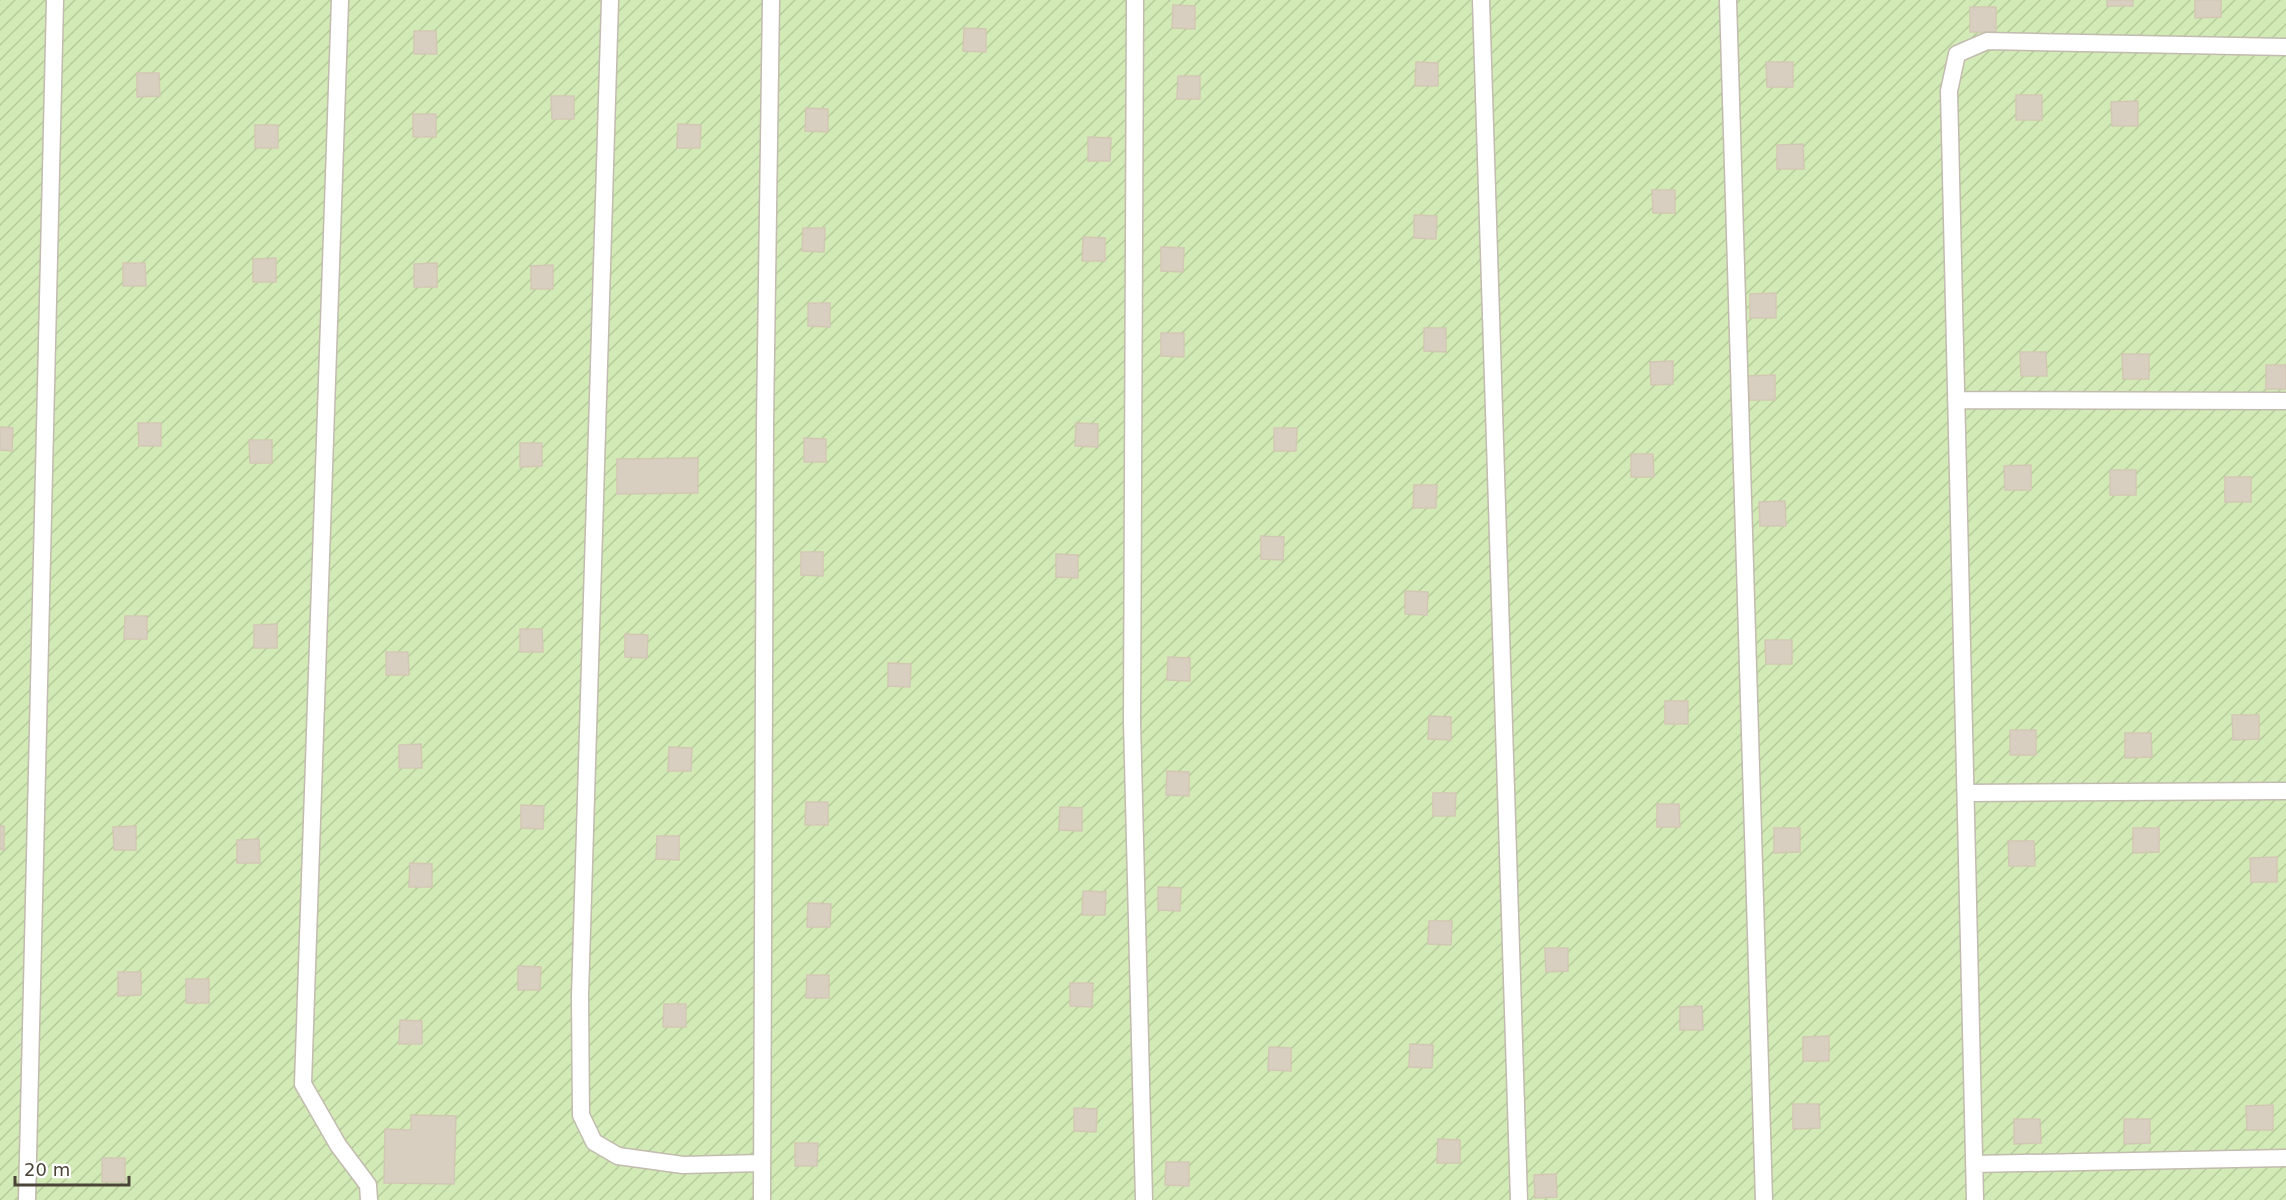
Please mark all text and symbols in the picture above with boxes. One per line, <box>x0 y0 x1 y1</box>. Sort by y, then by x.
scale bar <box>15 1149 129 1187</box>
text: 20 m <box>24 1159 70 1180</box>

